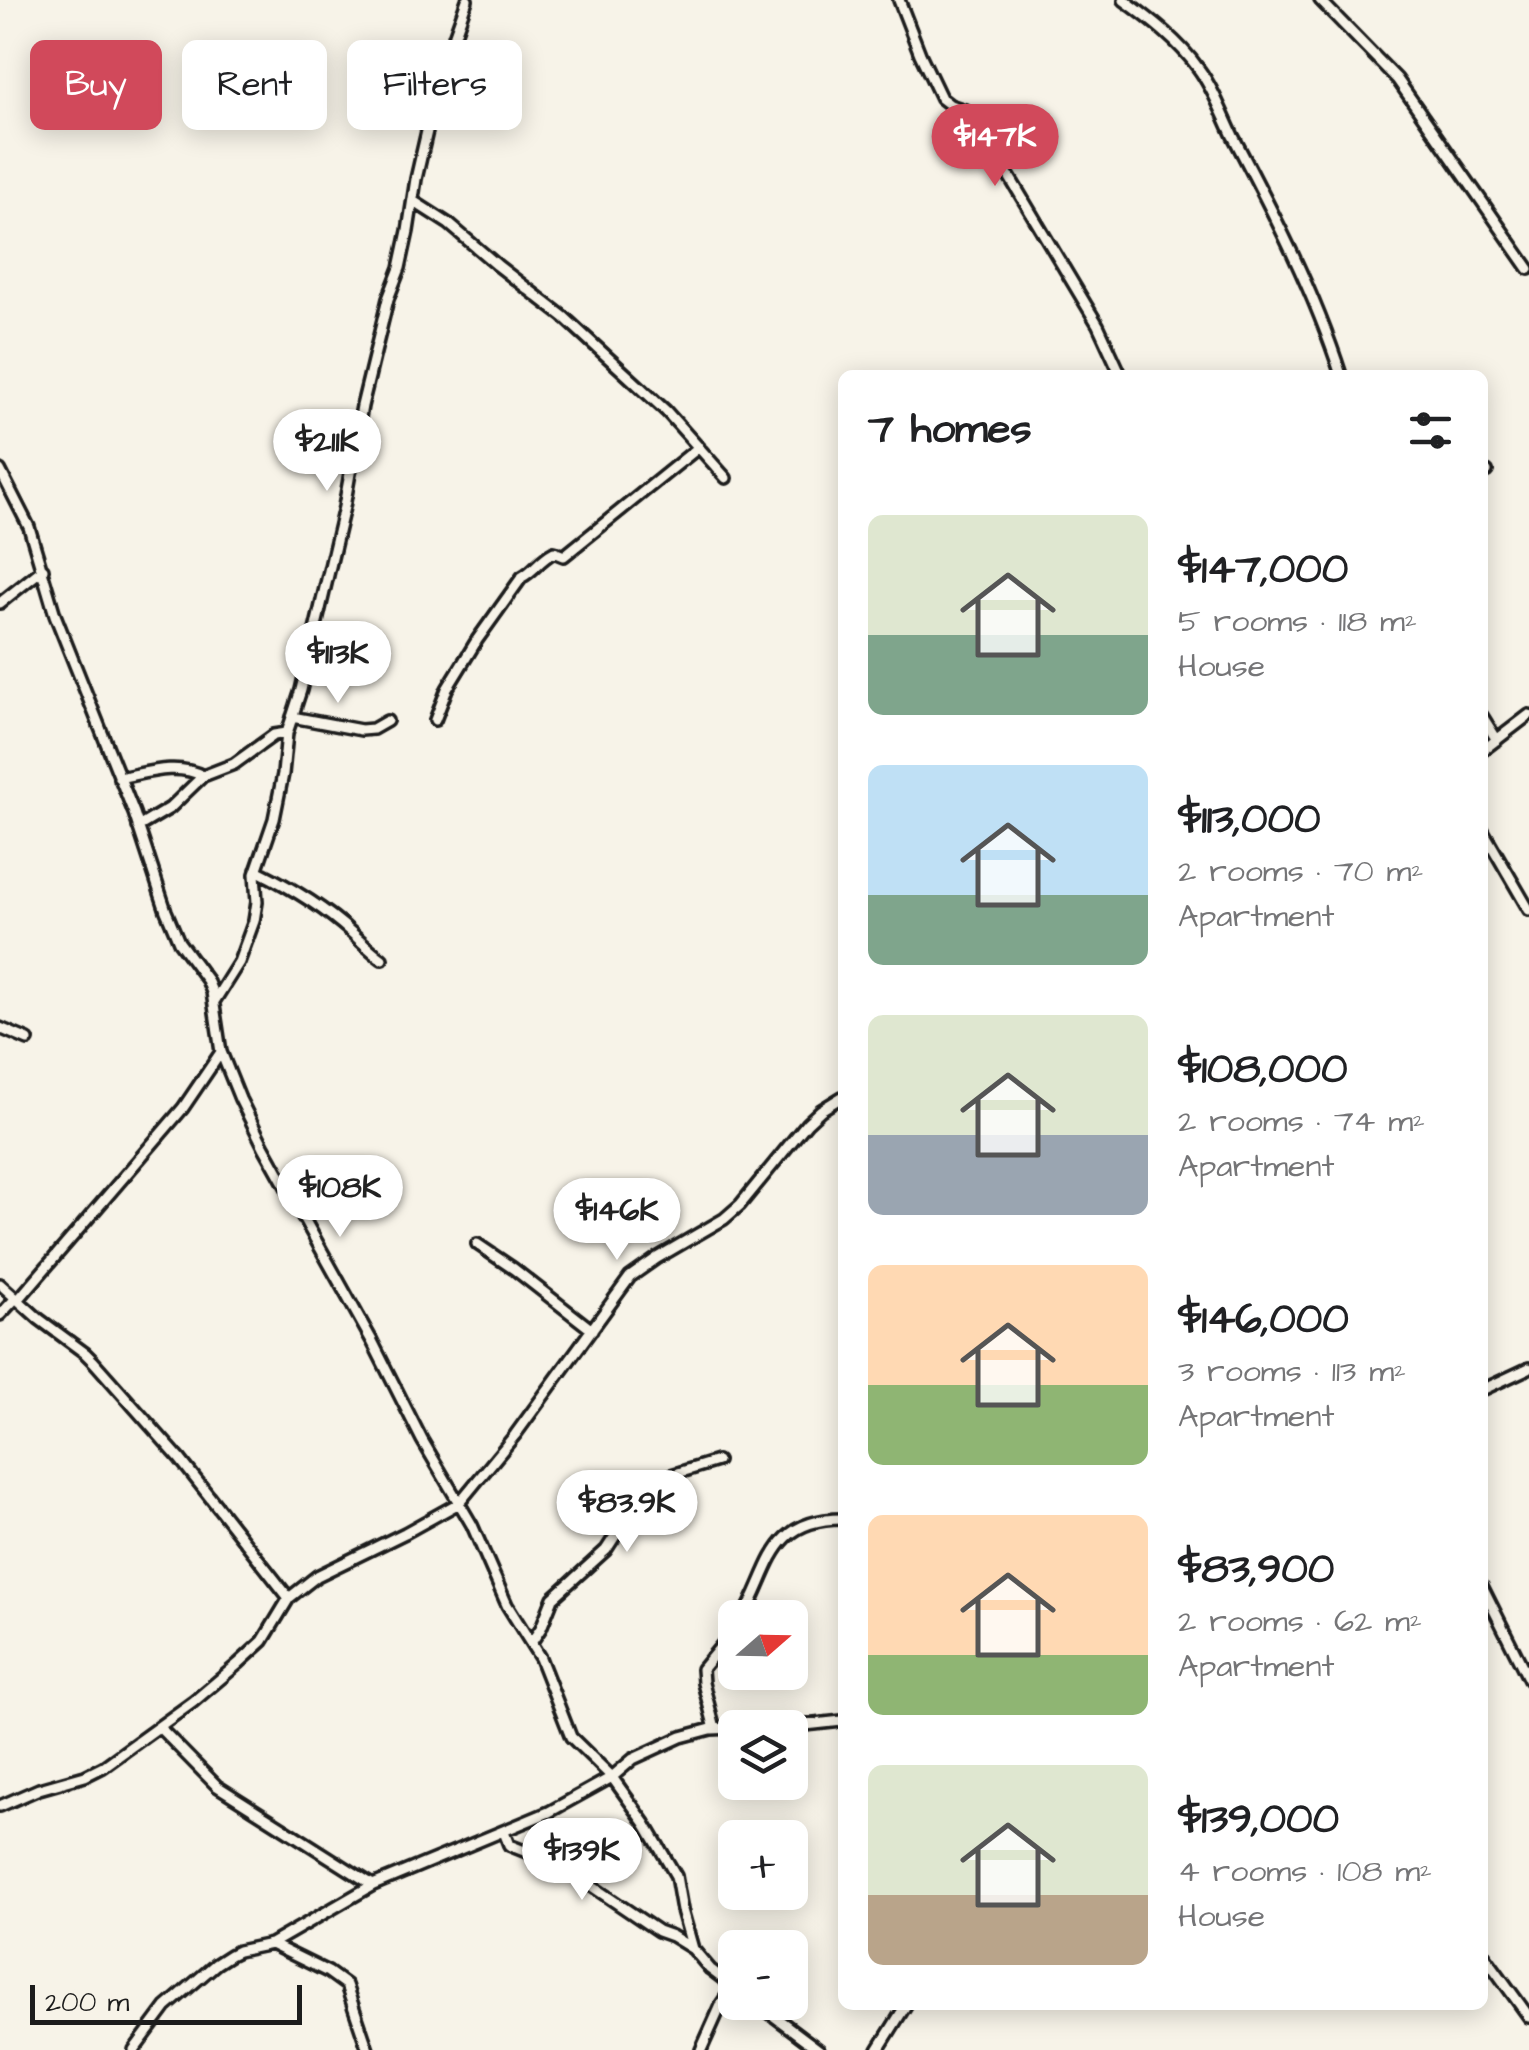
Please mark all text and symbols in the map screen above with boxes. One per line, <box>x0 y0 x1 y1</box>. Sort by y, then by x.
chip: Buy <box>30 40 162 130</box>
chip: Rent <box>182 40 327 130</box>
chip: Filters <box>347 40 522 130</box>
pin: $147K <box>925 104 1065 189</box>
text: $147K <box>954 114 1036 159</box>
text: 7 homes <box>868 401 1032 459</box>
icon: filters <box>1403 403 1458 458</box>
pin: $211K <box>257 409 397 494</box>
text: $211K <box>295 419 359 464</box>
text: $147,000 <box>1178 541 1348 599</box>
icon: home <box>948 555 1068 675</box>
text: 5 rooms · 118 m² <box>1178 599 1417 644</box>
pin: $113K <box>268 621 408 706</box>
text: $113K <box>307 631 369 676</box>
text: House <box>1178 644 1265 689</box>
text: $113,000 <box>1178 791 1320 849</box>
icon: home <box>948 805 1068 925</box>
text: 2 rooms · 70 m² <box>1178 849 1423 894</box>
text: Apartment <box>1178 894 1334 939</box>
text: $108,000 <box>1178 1041 1347 1099</box>
icon: home <box>948 1055 1068 1175</box>
text: 2 rooms · 74 m² <box>1178 1099 1425 1144</box>
text: Apartment <box>1178 1144 1334 1189</box>
pin: $108K <box>270 1155 410 1240</box>
text: $108K <box>299 1165 381 1210</box>
pin: $146K <box>547 1178 687 1263</box>
text: $146K <box>575 1188 659 1233</box>
text: $146,000 <box>1178 1291 1349 1349</box>
icon: home <box>948 1305 1068 1425</box>
text: 3 rooms · 113 m² <box>1178 1349 1406 1394</box>
text: Apartment <box>1178 1394 1334 1439</box>
pin: $83.9K <box>546 1470 708 1555</box>
text: $83.9K <box>579 1480 675 1525</box>
text: $83,900 <box>1178 1541 1334 1599</box>
icon: home <box>948 1555 1068 1675</box>
text: 2 rooms · 62 m² <box>1178 1599 1422 1644</box>
north arrow <box>718 1600 808 1690</box>
map controls <box>718 1600 808 2020</box>
text: Apartment <box>1178 1644 1334 1689</box>
button: layers <box>718 1710 808 1800</box>
text: $139,000 <box>1178 1791 1339 1849</box>
icon: home <box>948 1805 1068 1925</box>
pin: $139K <box>512 1818 652 1903</box>
button: + <box>718 1820 808 1910</box>
text: $139K <box>544 1828 620 1873</box>
text: 4 rooms · 108 m² <box>1178 1849 1432 1894</box>
text: House <box>1178 1894 1265 1939</box>
button: − <box>718 1930 808 2020</box>
scale bar <box>30 1980 302 2024</box>
text: 200 m <box>45 1983 129 2022</box>

